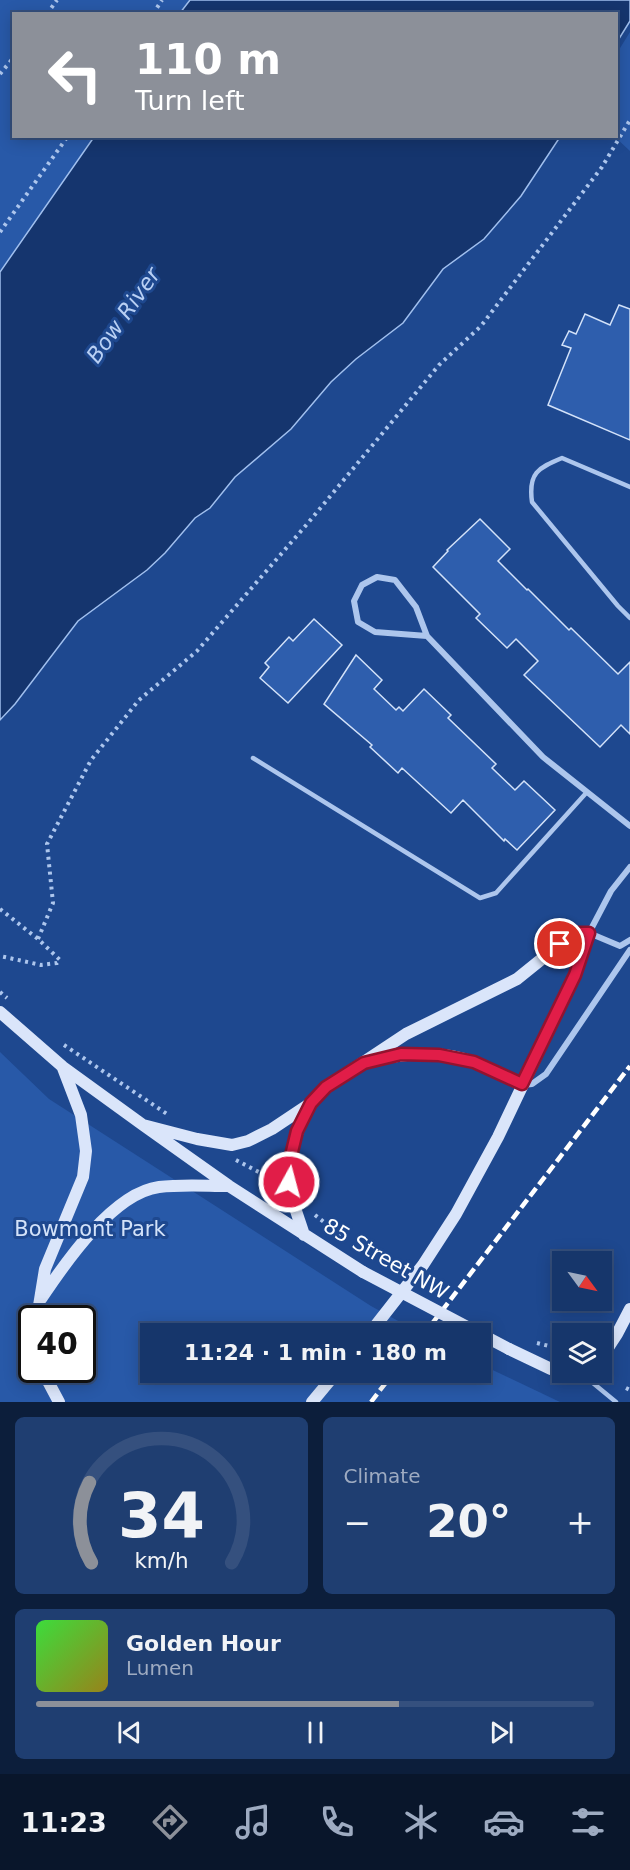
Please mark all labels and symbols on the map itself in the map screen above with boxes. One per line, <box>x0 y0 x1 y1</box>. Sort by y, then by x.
water label: Bow River <box>81 261 166 368</box>
pin <box>534 918 585 969</box>
position arrow <box>257 1150 321 1214</box>
street label: 85 Street NW <box>319 1214 453 1305</box>
park label: Bowmont Park <box>14 1217 167 1241</box>
north arrow <box>552 1251 612 1311</box>
speed limit sign: 40 <box>18 1305 96 1383</box>

